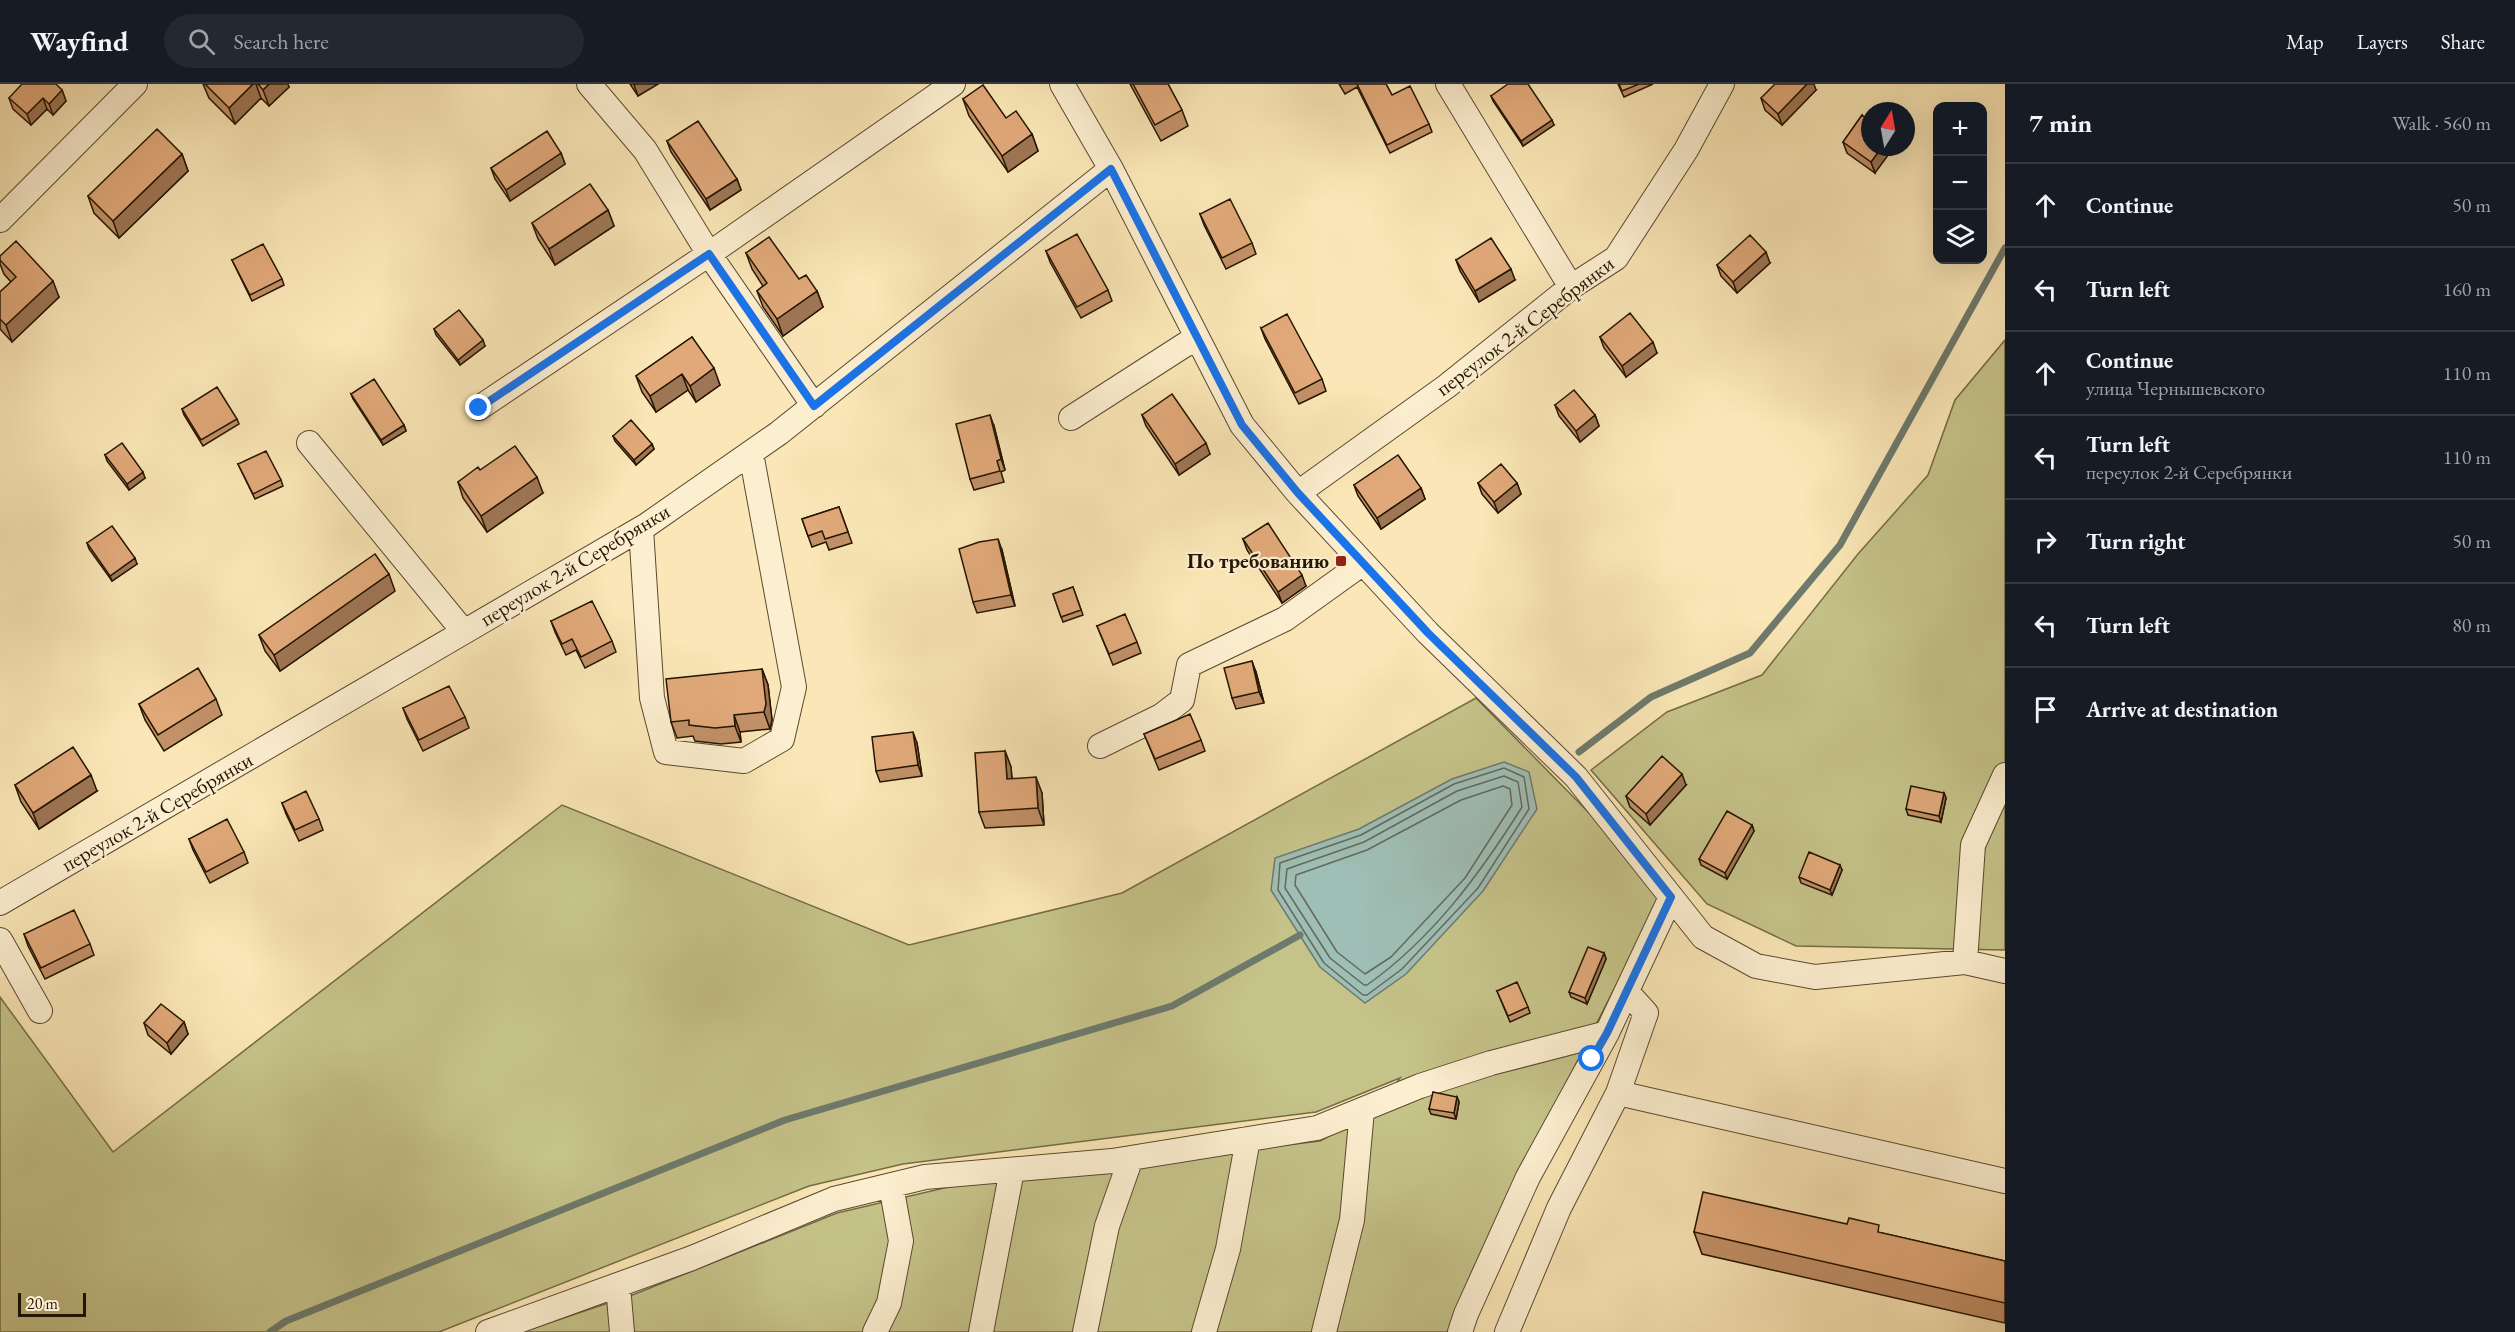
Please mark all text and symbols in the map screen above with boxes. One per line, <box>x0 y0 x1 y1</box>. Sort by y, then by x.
search box <box>164 14 584 68</box>
text: Wayfind <box>30 23 128 59</box>
icon: search <box>185 25 218 58</box>
text: Search here <box>233 27 329 56</box>
text: Map <box>2286 28 2324 55</box>
text: Layers <box>2357 28 2408 55</box>
text: Share <box>2441 28 2485 55</box>
north arrow <box>1861 102 1915 156</box>
map controls <box>1933 102 1987 264</box>
button: + <box>1933 102 1987 156</box>
text: 7 min <box>2029 106 2092 140</box>
text: Walk · 560 m <box>2392 110 2491 136</box>
button: − <box>1933 156 1987 210</box>
icon: ahead <box>2029 189 2062 222</box>
text: Continue <box>2086 191 2173 220</box>
text: 50 m <box>2452 192 2491 218</box>
button: layers <box>1933 210 1987 264</box>
street label: переулок 2-й Серебрянки <box>1430 250 1619 402</box>
icon: left <box>2029 273 2062 306</box>
text: Turn left <box>2086 275 2170 304</box>
text: 160 m <box>2443 276 2491 302</box>
text: Continue <box>2086 346 2173 375</box>
icon: ahead <box>2029 357 2062 390</box>
text: 110 m <box>2443 360 2491 386</box>
text: улица Чернышевского <box>2086 375 2265 401</box>
route end <box>465 394 491 420</box>
text: Turn left <box>2086 430 2170 459</box>
icon: left <box>2029 441 2062 474</box>
text: 110 m <box>2443 444 2491 470</box>
text: переулок 2-й Серебрянки <box>2086 459 2292 485</box>
street label: переулок 2-й Серебрянки <box>475 497 674 632</box>
icon: right <box>2029 525 2062 558</box>
text: Turn right <box>2086 527 2185 556</box>
text: 50 m <box>2452 528 2491 554</box>
place label: По требованию <box>1187 547 1329 574</box>
marker: По требованию <box>1334 554 1348 568</box>
icon: left <box>2029 609 2062 642</box>
text: Turn left <box>2086 611 2170 640</box>
text: 80 m <box>2452 612 2491 638</box>
icon: arrive <box>2029 693 2062 726</box>
text: Arrive at destination <box>2086 695 2278 724</box>
street label: переулок 2-й Серебрянки <box>56 746 257 877</box>
route start <box>1578 1045 1604 1071</box>
scale bar <box>18 1290 86 1318</box>
text: 20 m <box>27 1293 58 1314</box>

